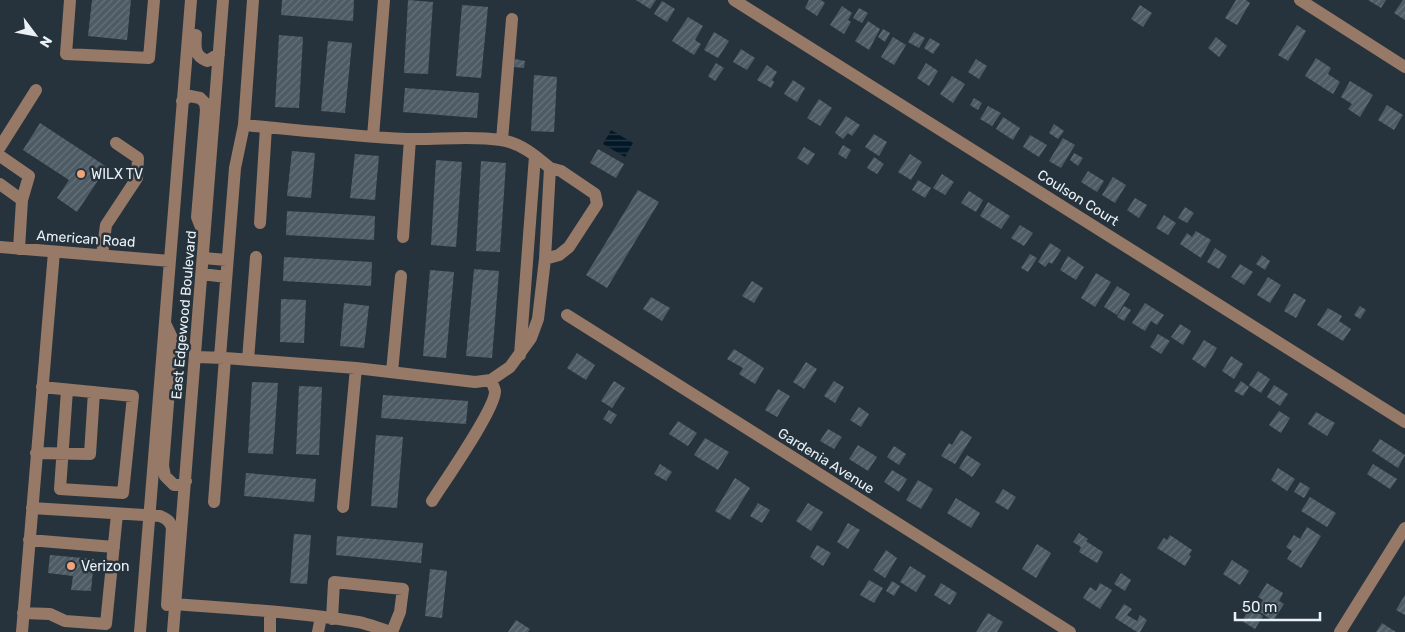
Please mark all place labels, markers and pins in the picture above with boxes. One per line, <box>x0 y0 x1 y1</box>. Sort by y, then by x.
place label: WILX TV <box>91 166 143 183</box>
marker: WILX TV <box>75 168 87 180</box>
place label: Verizon <box>81 558 130 575</box>
marker: Verizon <box>65 560 77 572</box>

